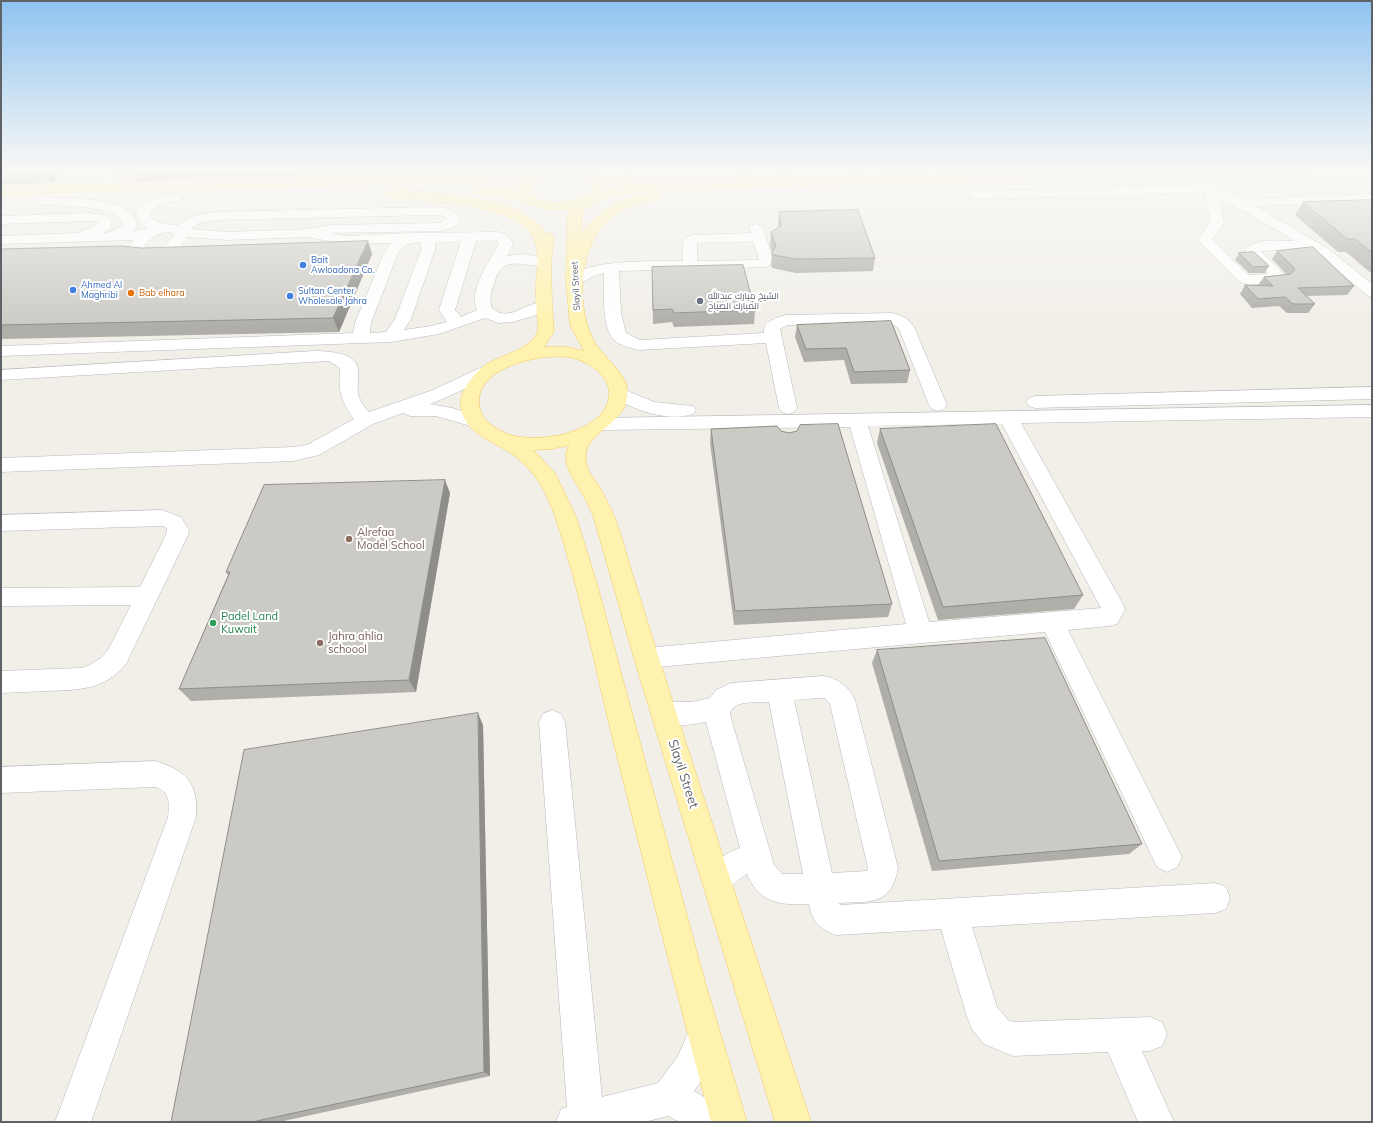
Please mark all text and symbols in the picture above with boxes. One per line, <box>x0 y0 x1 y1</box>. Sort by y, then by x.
place label: Bait Awloadona Co. <box>311 255 374 276</box>
marker: Bait Awloadona Co. <box>298 260 308 270</box>
street label: Slayil Street <box>569 261 583 311</box>
place label: Ahmed Al Maghribi <box>81 280 122 301</box>
marker: Ahmed Al Maghribi <box>68 285 78 295</box>
place label: Sultan Center Wholesale Jahra <box>298 286 367 307</box>
marker: Bab elhara <box>126 288 136 298</box>
place label: Bab elhara <box>139 288 185 298</box>
marker: Sultan Center Wholesale Jahra <box>285 291 295 301</box>
place label: الشيخ مبارك عبدالله المبارك الصباح <box>708 291 779 312</box>
marker: الشيخ مبارك عبدالله المبارك الصباح <box>695 296 705 306</box>
place label: Alrefaa Model School <box>357 526 425 552</box>
marker: Alrefaa Model School <box>344 534 354 544</box>
place label: Padel Land Kuwait <box>221 610 278 636</box>
marker: Padel Land Kuwait <box>208 618 218 628</box>
place label: Jahra ahlia schoool <box>328 630 383 656</box>
marker: Jahra ahlia schoool <box>315 638 325 648</box>
street label: Slayil Street <box>665 738 701 810</box>

